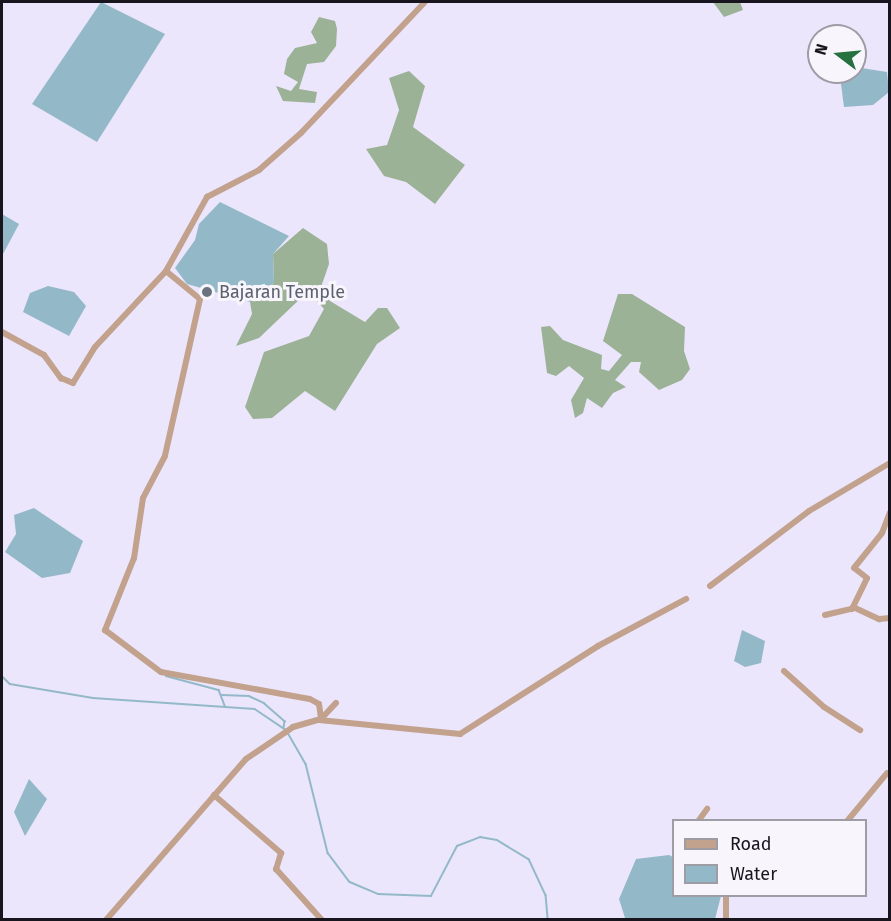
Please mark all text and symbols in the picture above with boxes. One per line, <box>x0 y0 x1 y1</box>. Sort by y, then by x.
north arrow <box>807 24 867 84</box>
text: N <box>811 42 832 57</box>
place label: Bajaran Temple <box>219 281 345 303</box>
marker: Bajaran Temple <box>200 285 214 299</box>
legend <box>672 819 867 897</box>
text: Road <box>730 833 772 855</box>
text: Water <box>730 863 777 885</box>

